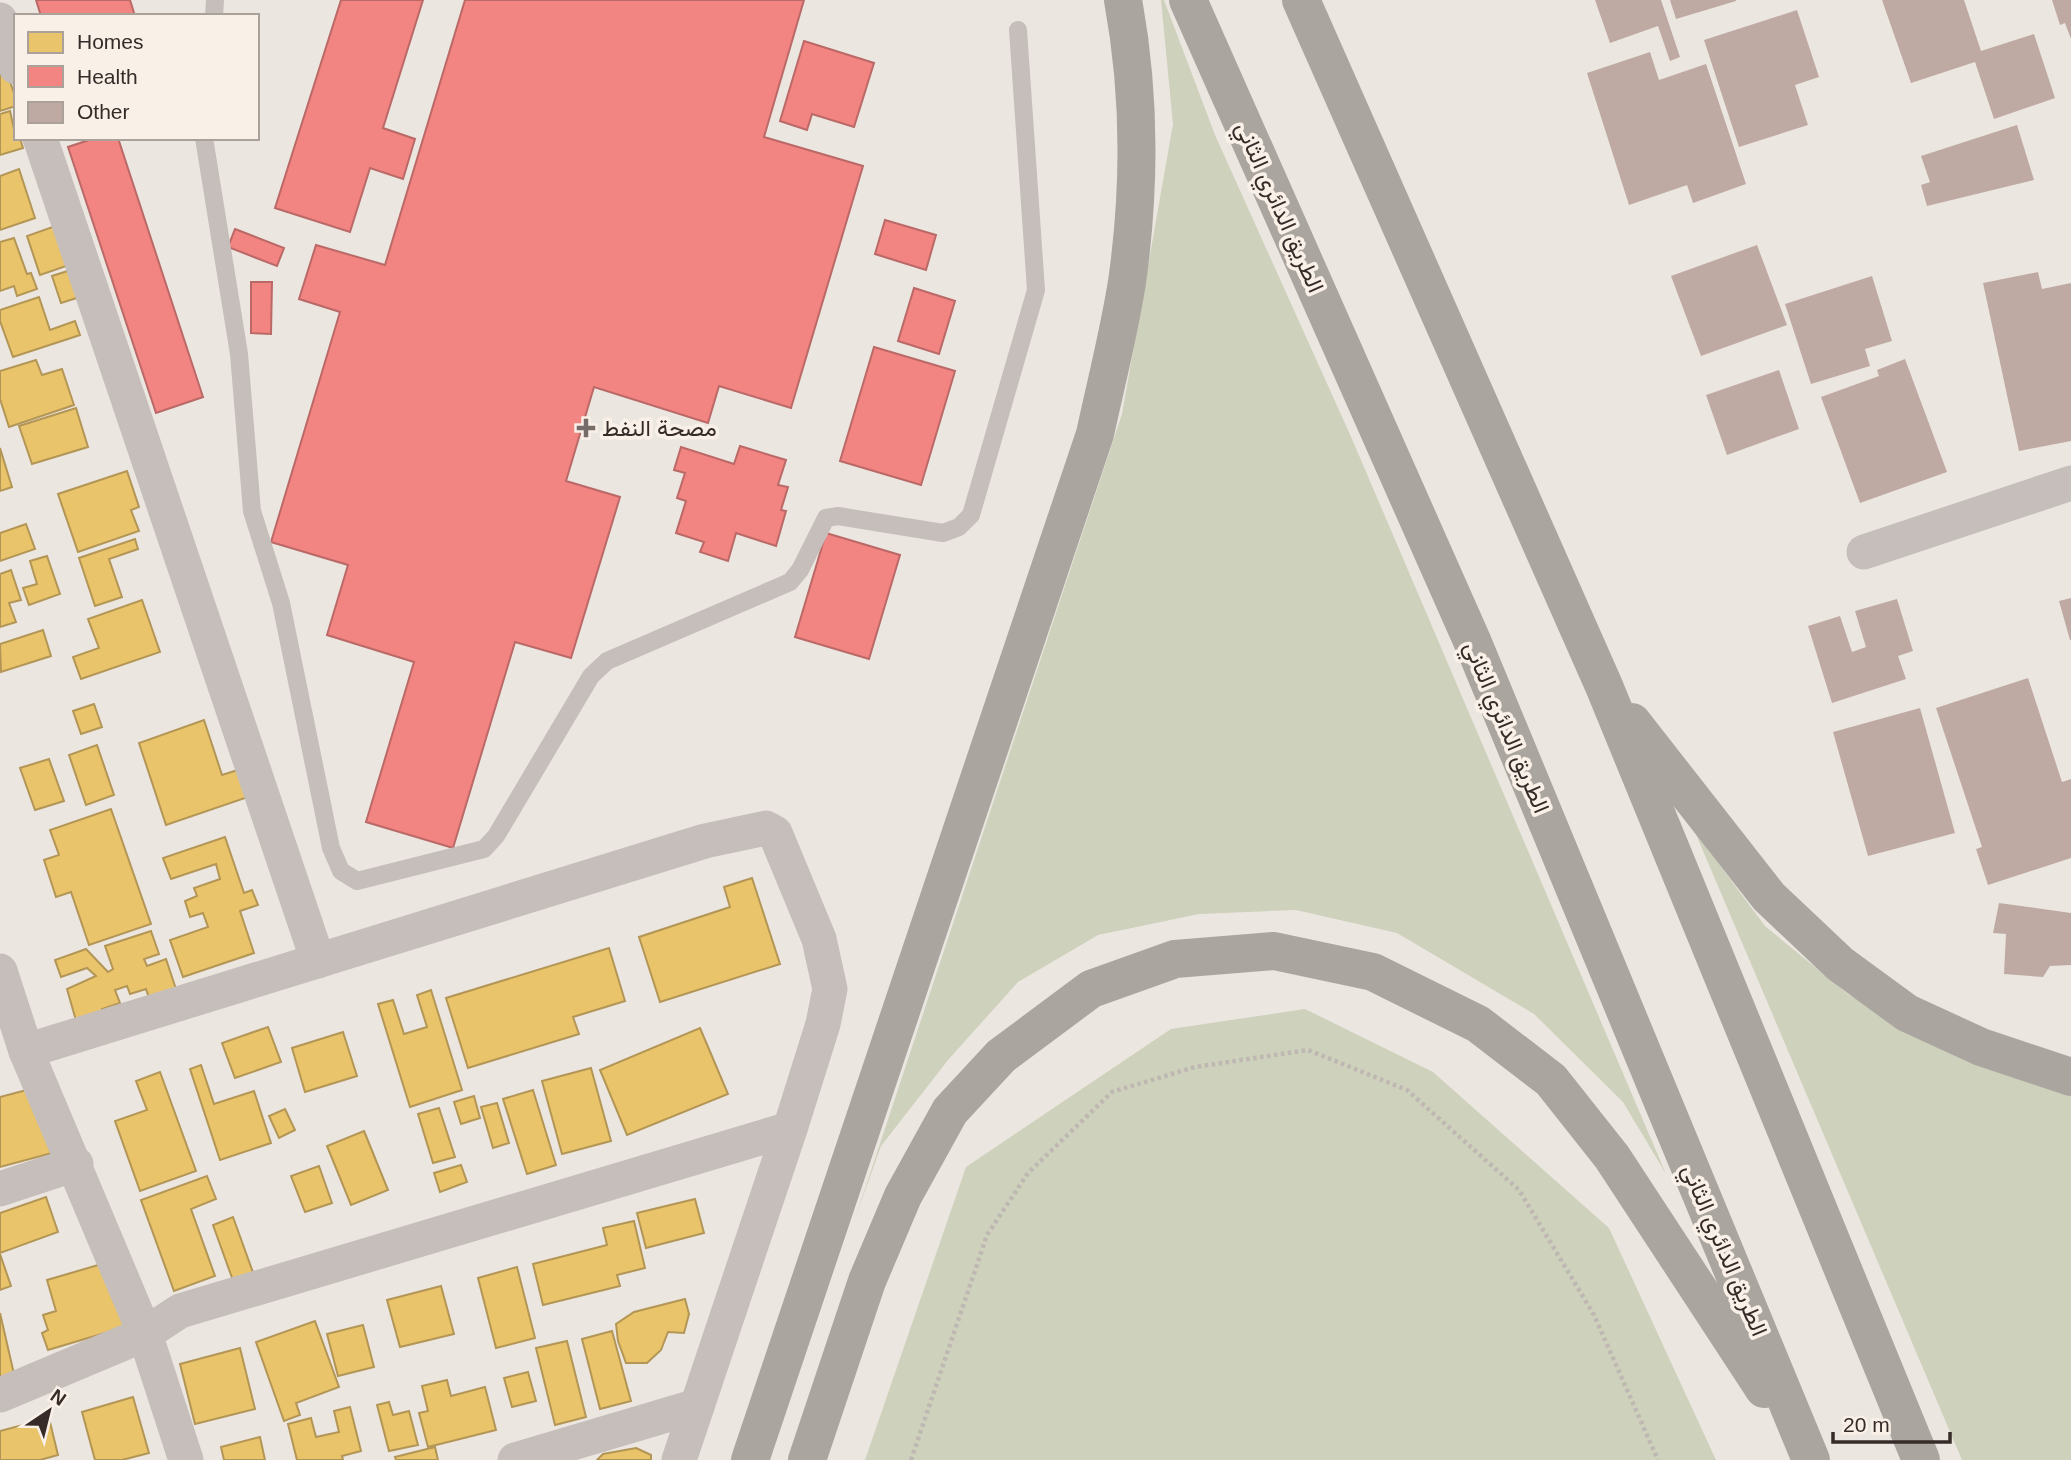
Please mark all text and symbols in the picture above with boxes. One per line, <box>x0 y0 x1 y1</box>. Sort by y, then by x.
legend <box>14 14 259 140</box>
text: Homes <box>77 30 144 53</box>
text: Health <box>77 65 138 88</box>
text: Other <box>77 100 130 123</box>
street label: الطريق الدائري الثاني <box>1225 118 1329 299</box>
place label: مصحة النفط <box>602 415 717 441</box>
marker: مصحة النفط <box>576 418 596 438</box>
street label: الطريق الدائري الثاني <box>1454 637 1555 819</box>
street label: الطريق الدائري الثاني <box>1672 1160 1773 1342</box>
north arrow <box>14 1376 84 1446</box>
text: N <box>47 1385 70 1410</box>
scale bar <box>1833 1400 1950 1444</box>
text: 20 m <box>1843 1413 1890 1436</box>

